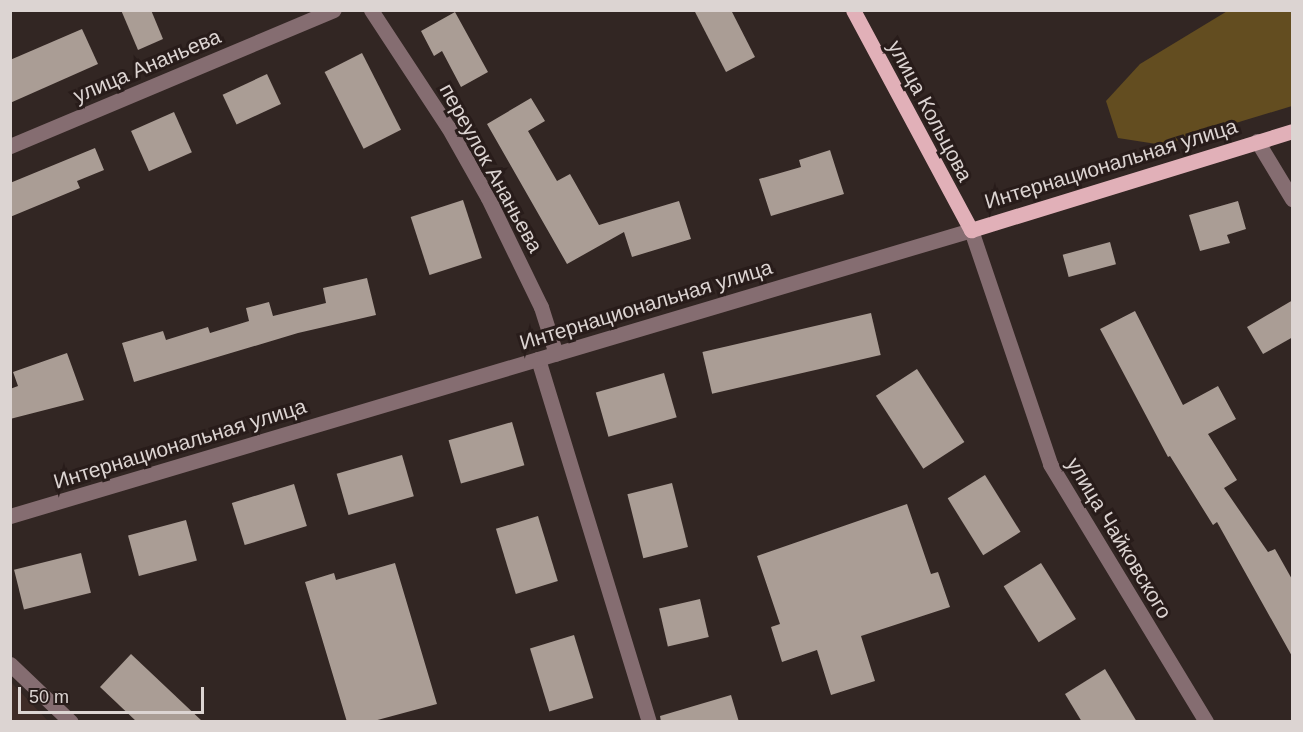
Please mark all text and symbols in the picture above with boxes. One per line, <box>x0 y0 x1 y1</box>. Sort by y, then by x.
street label: улица Ананьева <box>70 24 224 108</box>
street label: улица Кольцова <box>882 36 978 186</box>
street label: переулок Ананьева <box>434 79 548 257</box>
street label: Интернациональная улица <box>982 114 1240 214</box>
street label: Интернациональная улица <box>517 255 775 355</box>
street label: Интернациональная улица <box>51 394 309 494</box>
street label: улица Чайковского <box>1061 453 1177 623</box>
scale bar <box>21 675 207 713</box>
text: 50 m <box>29 687 69 707</box>

